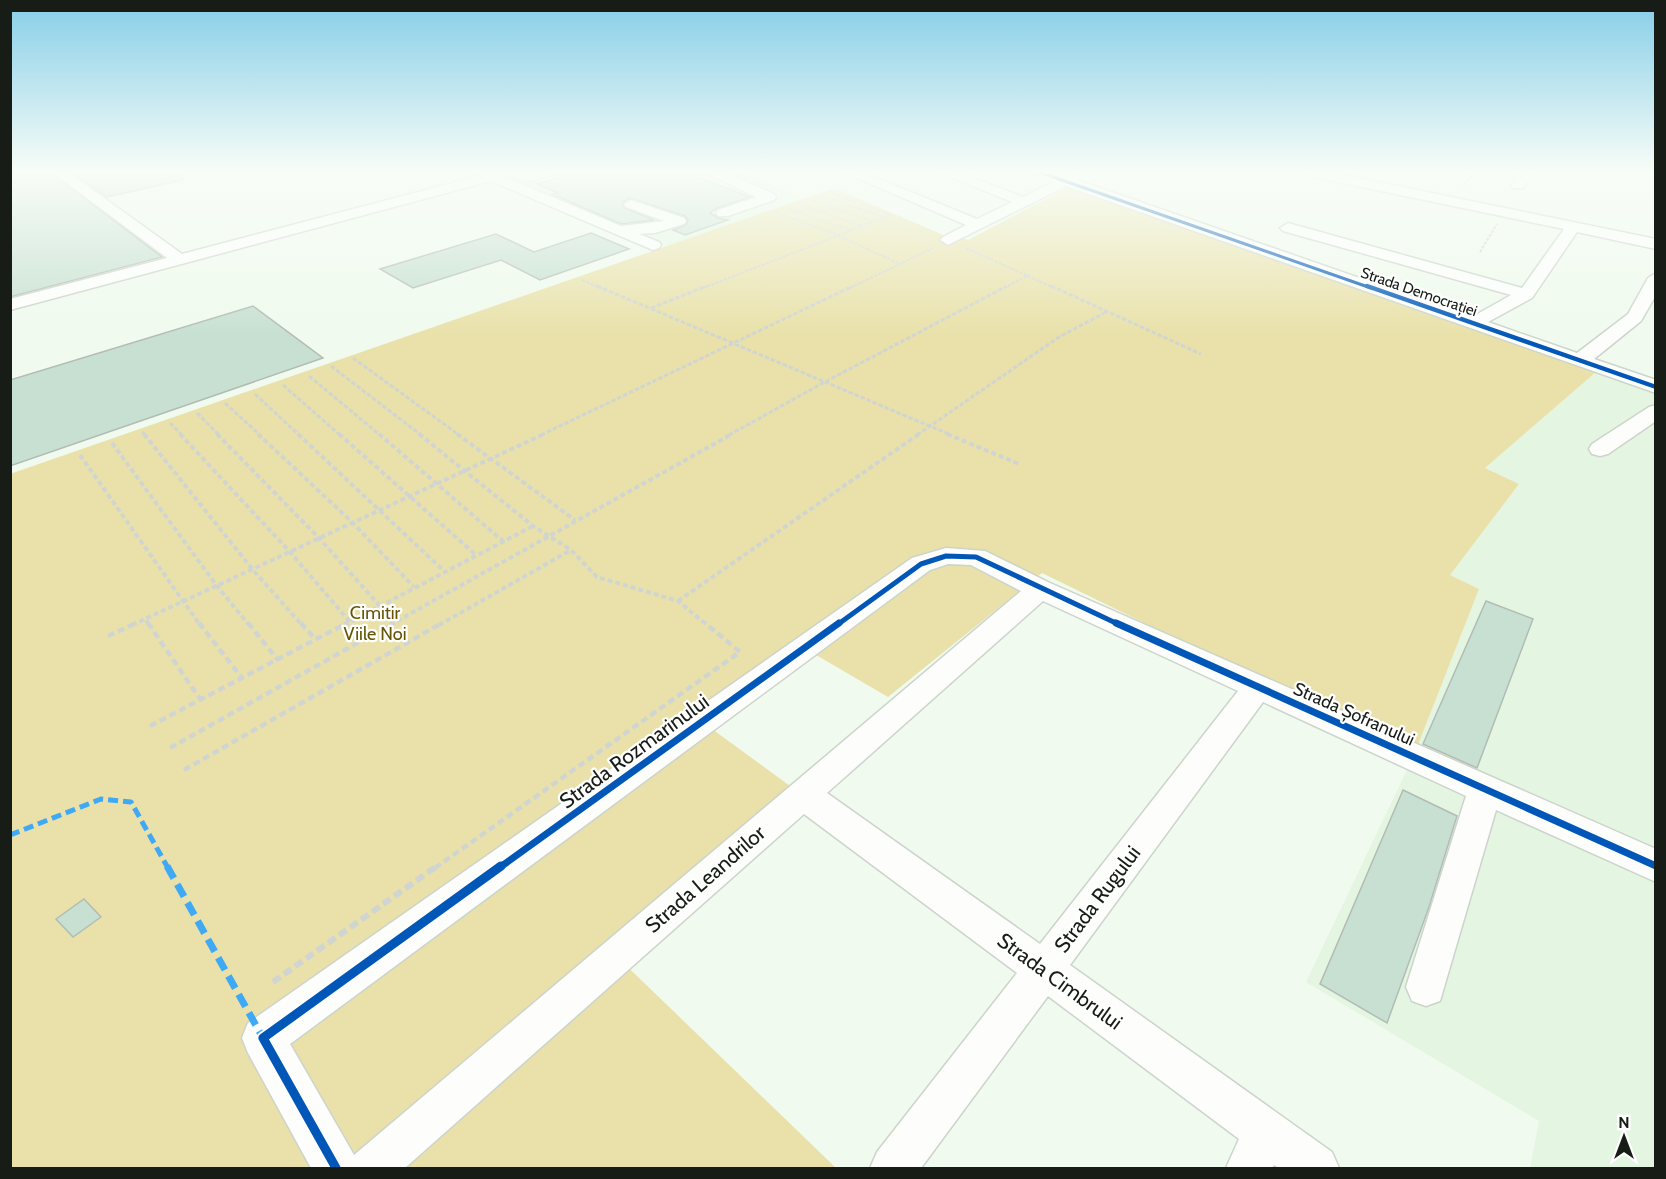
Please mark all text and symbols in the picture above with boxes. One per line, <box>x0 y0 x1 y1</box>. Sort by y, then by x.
street label: Strada Democrației <box>1358 264 1480 321</box>
park label: Cimitir Viile Noi <box>344 602 406 645</box>
street label: Strada Șofranului <box>1290 677 1418 751</box>
street label: Strada Rozmarinului <box>555 688 713 814</box>
street label: Strada Leandrilor <box>640 820 770 938</box>
street label: Strada Rugului <box>1049 841 1145 957</box>
street label: Strada Cimbrului <box>993 927 1127 1035</box>
north arrow <box>1594 1107 1654 1167</box>
text: N <box>1618 1113 1630 1132</box>

